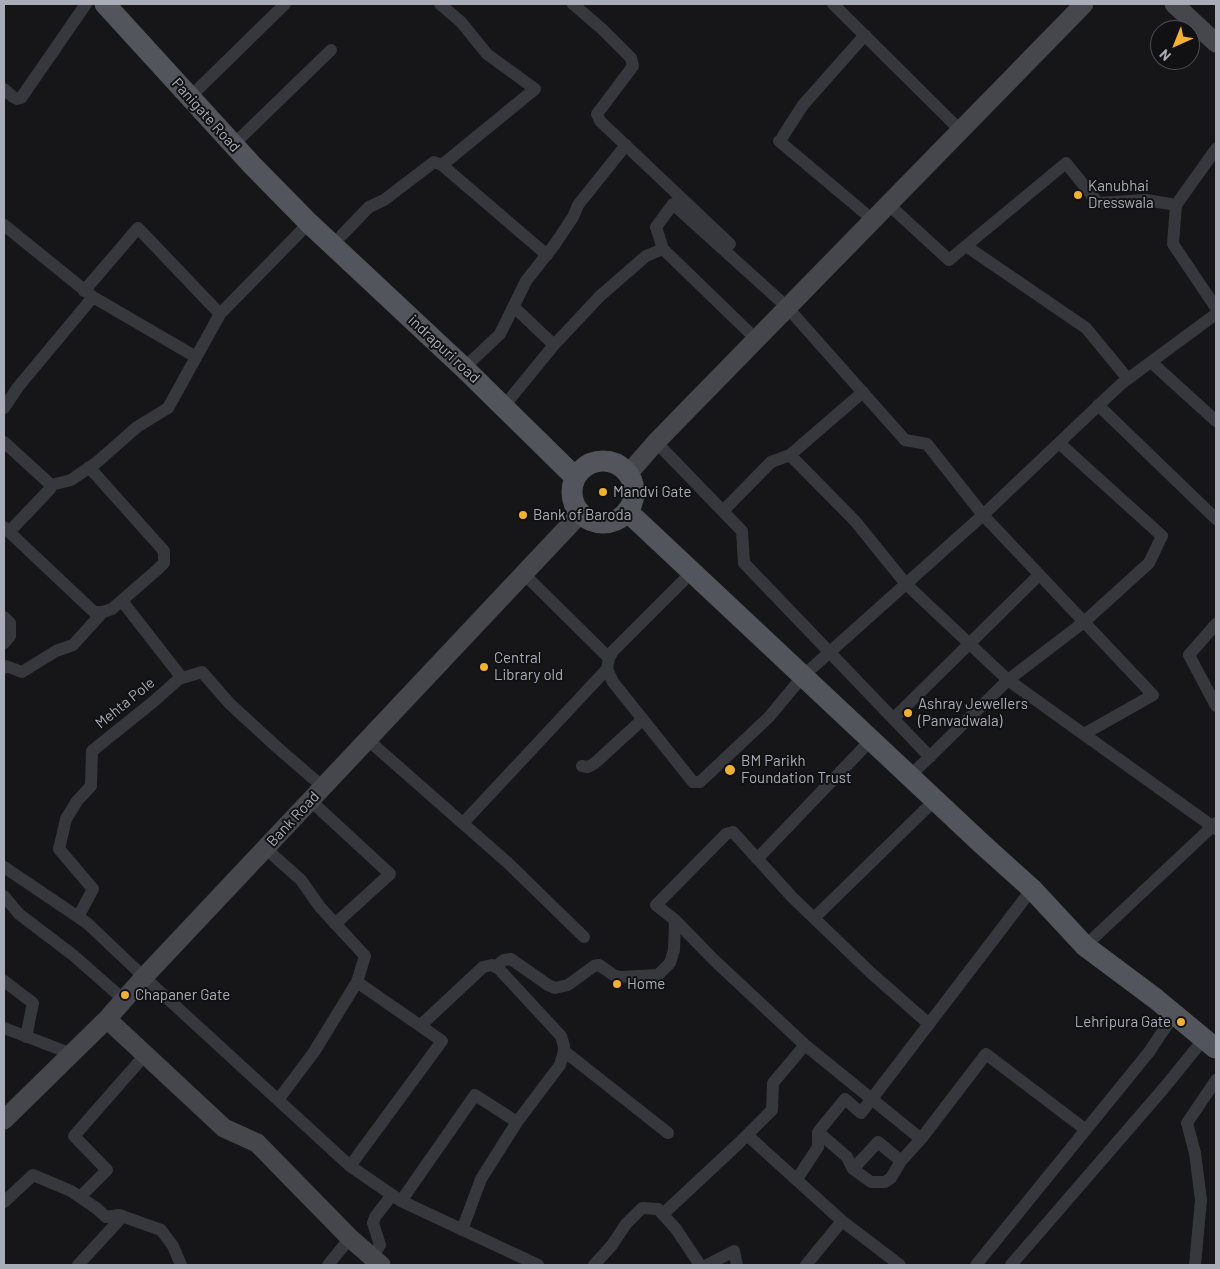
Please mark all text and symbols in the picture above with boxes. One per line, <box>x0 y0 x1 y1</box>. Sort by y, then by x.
north arrow <box>1150 20 1200 70</box>
text: N <box>1156 46 1174 65</box>
street label: Panigate Road <box>168 74 244 156</box>
place label: Kanubhai Dresswala <box>1088 177 1154 212</box>
marker: Kanubhai Dresswala <box>1072 189 1084 201</box>
street label: indrapuri road <box>405 311 483 387</box>
place label: Mandvi Gate <box>613 483 691 501</box>
marker: Mandvi Gate <box>597 486 609 498</box>
place label: Bank of Baroda <box>533 506 631 524</box>
marker: Bank of Baroda <box>517 509 529 521</box>
place label: Central Library old <box>494 649 563 684</box>
marker: Central Library old <box>478 661 490 673</box>
street label: Mehta Pole <box>92 674 158 732</box>
place label: Ashray Jewellers (Panvadwala) <box>918 695 1028 730</box>
marker: Ashray Jewellers (Panvadwala) <box>902 707 914 719</box>
place label: BM Parikh Foundation Trust <box>741 752 851 787</box>
marker: BM Parikh Foundation Trust <box>723 763 737 777</box>
street label: Bank Road <box>263 788 323 850</box>
place label: Home <box>627 975 665 993</box>
marker: Home <box>611 978 623 990</box>
place label: Chapaner Gate <box>135 986 230 1004</box>
marker: Chapaner Gate <box>119 989 131 1001</box>
place label: Lehripura Gate <box>1075 1013 1171 1031</box>
marker: Lehripura Gate <box>1175 1016 1187 1028</box>

